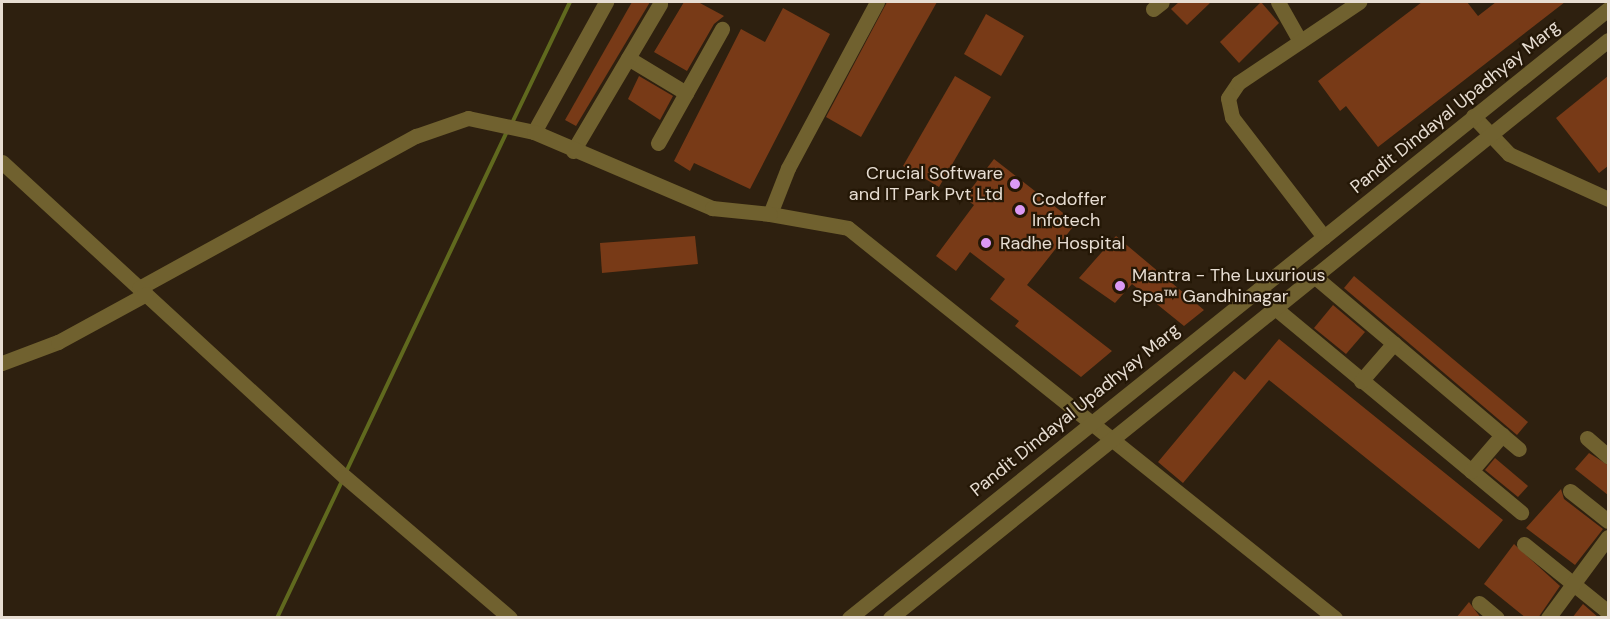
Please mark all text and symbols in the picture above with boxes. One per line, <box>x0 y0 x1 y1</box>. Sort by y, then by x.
street label: Pandit Dindayal Upadhyay Marg <box>1346 16 1564 198</box>
place label: Crucial Software and IT Park Pvt Ltd <box>849 163 1003 206</box>
marker: Crucial Software and IT Park Pvt Ltd <box>1008 177 1022 191</box>
place label: Codoffer Infotech <box>1032 189 1106 232</box>
marker: Codoffer Infotech <box>1013 203 1027 217</box>
place label: Radhe Hospital <box>1000 232 1125 254</box>
marker: Radhe Hospital <box>977 234 995 252</box>
place label: Mantra - The Luxurious Spa™ Gandhinagar <box>1132 265 1326 308</box>
marker: Mantra - The Luxurious Spa™ Gandhinagar <box>1113 279 1127 293</box>
street label: Pandit Dindayal Upadhyay Marg <box>966 319 1184 501</box>

